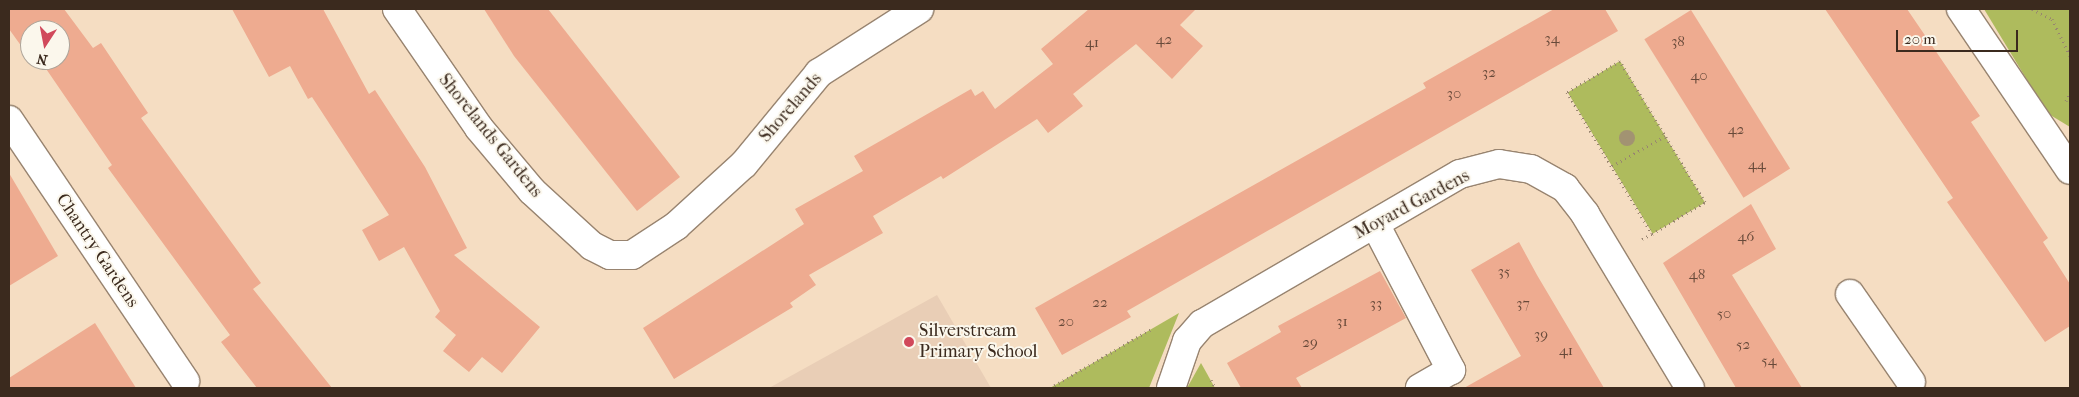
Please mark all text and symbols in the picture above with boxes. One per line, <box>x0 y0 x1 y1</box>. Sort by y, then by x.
north arrow <box>20 20 70 70</box>
scale bar <box>1899 20 2022 52</box>
house number: 34 <box>1544 30 1560 48</box>
text: 20 m <box>1904 30 1936 48</box>
house number: 42 <box>1156 31 1172 49</box>
house number: 38 <box>1671 33 1685 51</box>
house number: 41 <box>1085 34 1099 52</box>
text: N <box>35 50 49 69</box>
house number: 32 <box>1482 64 1496 82</box>
house number: 40 <box>1690 67 1708 85</box>
street label: Shorelands <box>755 69 827 147</box>
street label: Shorelands Gardens <box>433 70 547 202</box>
house number: 30 <box>1447 85 1461 103</box>
house number: 42 <box>1728 121 1744 139</box>
house number: 44 <box>1748 156 1766 174</box>
street label: Moyard Gardens <box>1350 165 1474 245</box>
street label: Chantry Gardens <box>51 190 143 312</box>
house number: 46 <box>1738 228 1754 246</box>
house number: 35 <box>1498 263 1510 281</box>
house number: 48 <box>1689 266 1705 284</box>
house number: 22 <box>1092 294 1108 312</box>
house number: 33 <box>1370 295 1382 313</box>
house number: 37 <box>1516 295 1530 313</box>
house number: 50 <box>1717 305 1731 323</box>
house number: 20 <box>1058 313 1074 331</box>
house number: 31 <box>1336 313 1348 331</box>
place label: Silverstream Primary School <box>919 321 1037 364</box>
house number: 39 <box>1534 326 1548 344</box>
house number: 29 <box>1302 334 1318 352</box>
marker: Silverstream Primary School <box>903 336 915 348</box>
house number: 52 <box>1736 336 1750 354</box>
house number: 41 <box>1559 342 1573 360</box>
house number: 54 <box>1761 352 1777 370</box>

